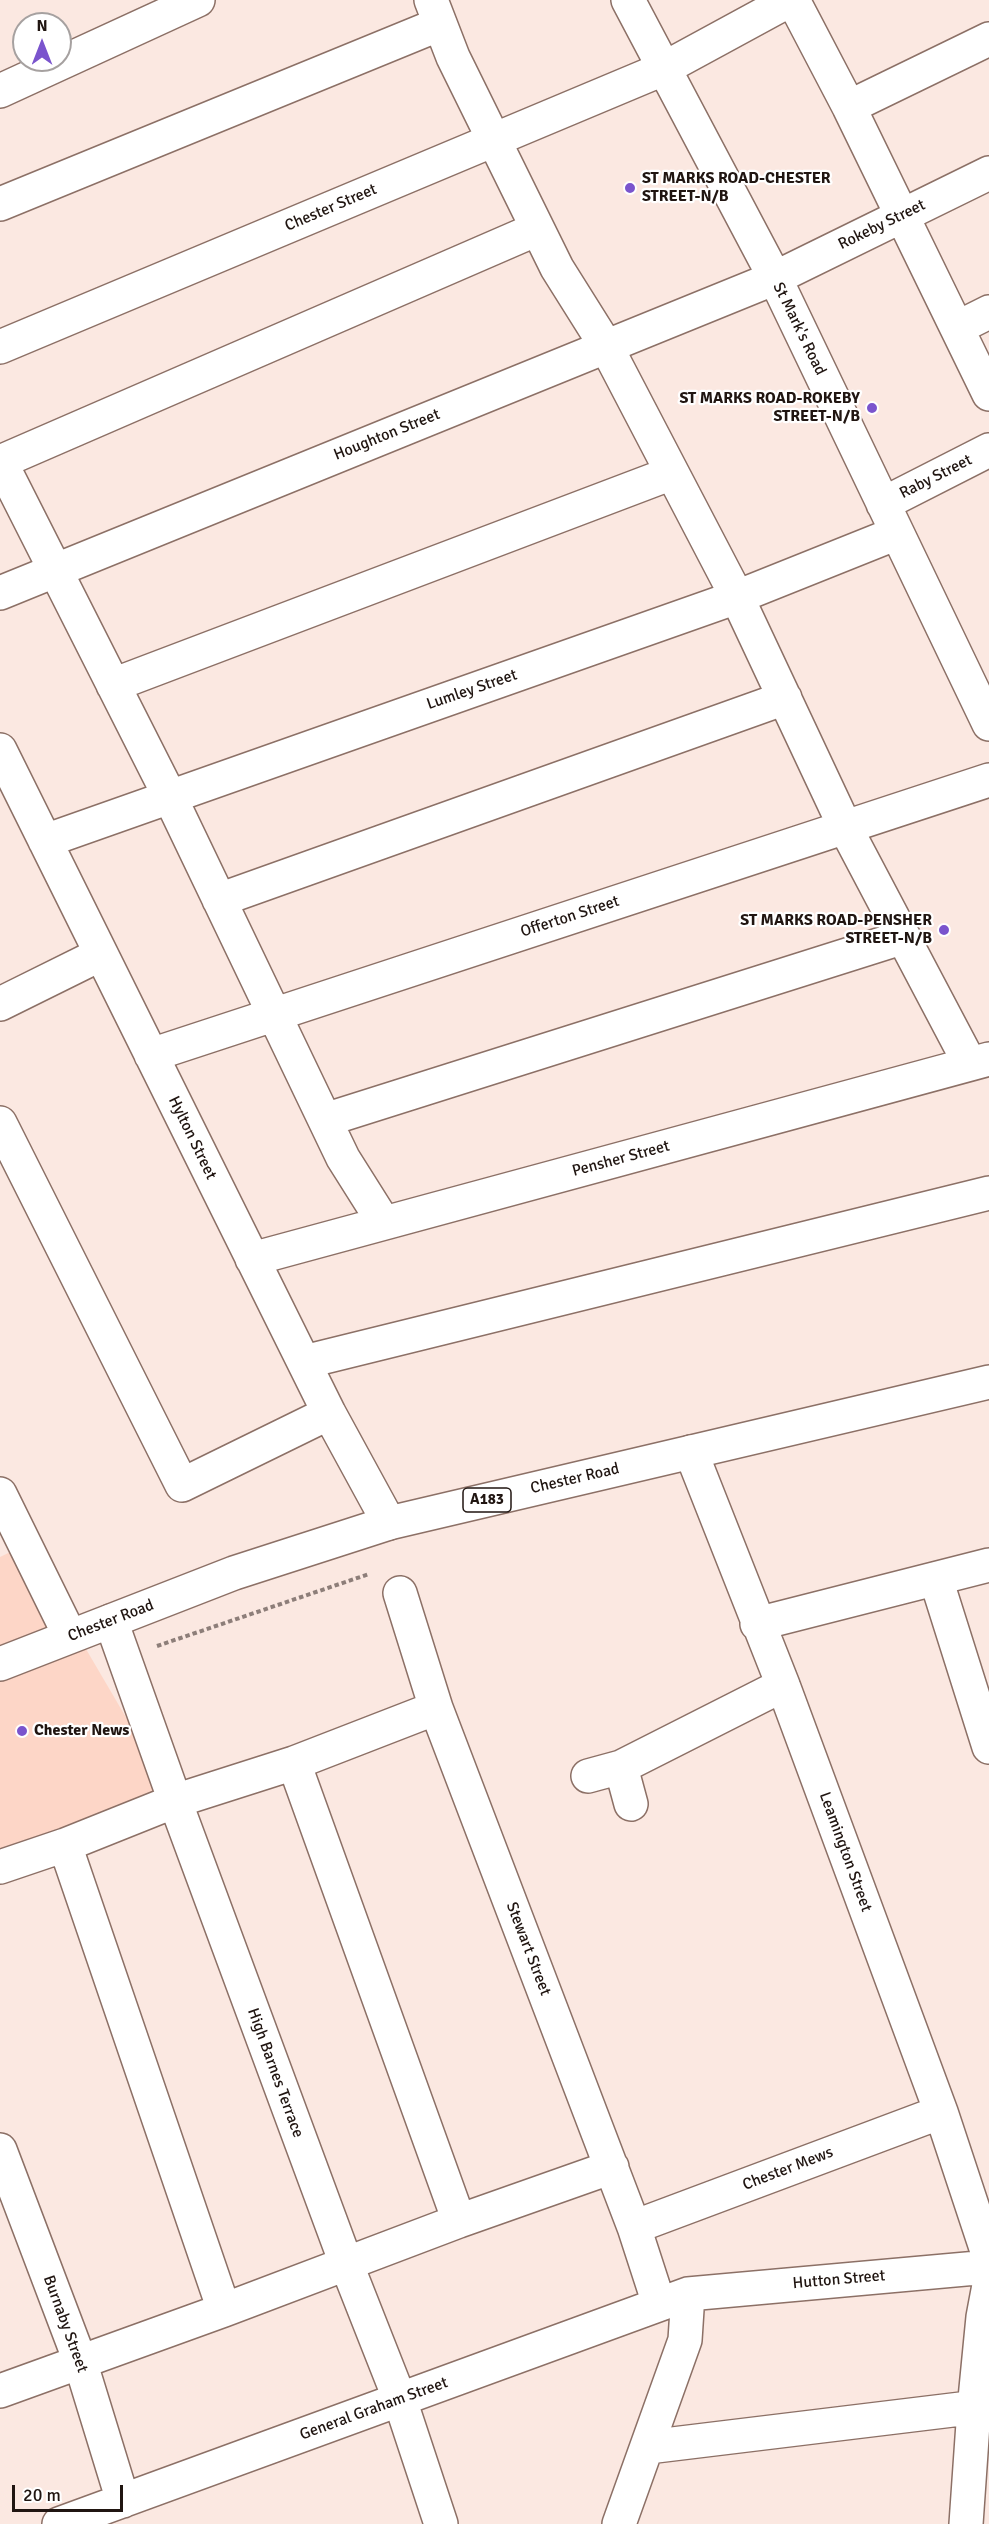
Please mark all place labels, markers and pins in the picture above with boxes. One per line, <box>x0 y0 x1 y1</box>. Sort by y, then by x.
place label: ST MARKS ROAD-CHESTER STREET-N/B <box>642 169 831 207</box>
marker: ST MARKS ROAD-CHESTER STREET-N/B <box>623 181 637 195</box>
place label: ST MARKS ROAD-ROKEBY STREET-N/B <box>679 389 860 427</box>
marker: ST MARKS ROAD-ROKEBY STREET-N/B <box>865 401 879 415</box>
place label: ST MARKS ROAD-PENSHER STREET-N/B <box>740 911 932 949</box>
marker: ST MARKS ROAD-PENSHER STREET-N/B <box>937 923 951 937</box>
place label: Chester News <box>34 1721 129 1741</box>
marker: Chester News <box>15 1724 29 1738</box>

